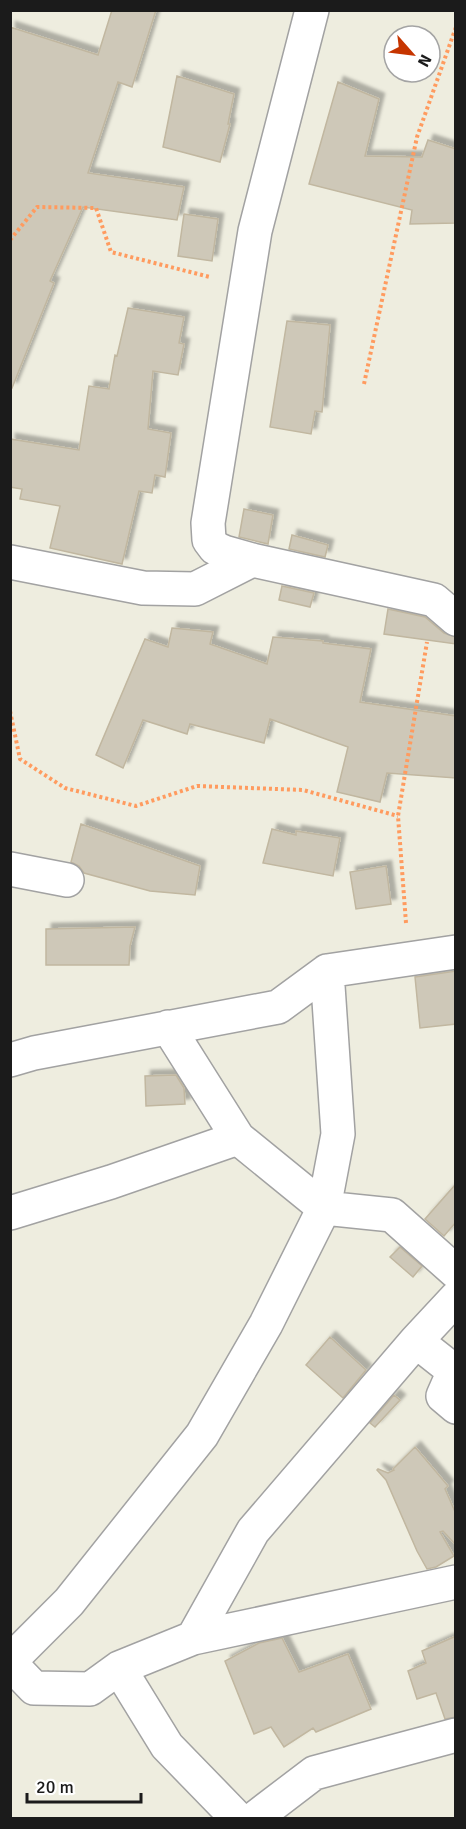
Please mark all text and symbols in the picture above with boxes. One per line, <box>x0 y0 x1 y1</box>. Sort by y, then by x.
north arrow <box>382 24 442 84</box>
text: N <box>413 51 436 70</box>
scale bar <box>27 1766 141 1804</box>
text: 20 m <box>36 1776 74 1798</box>

